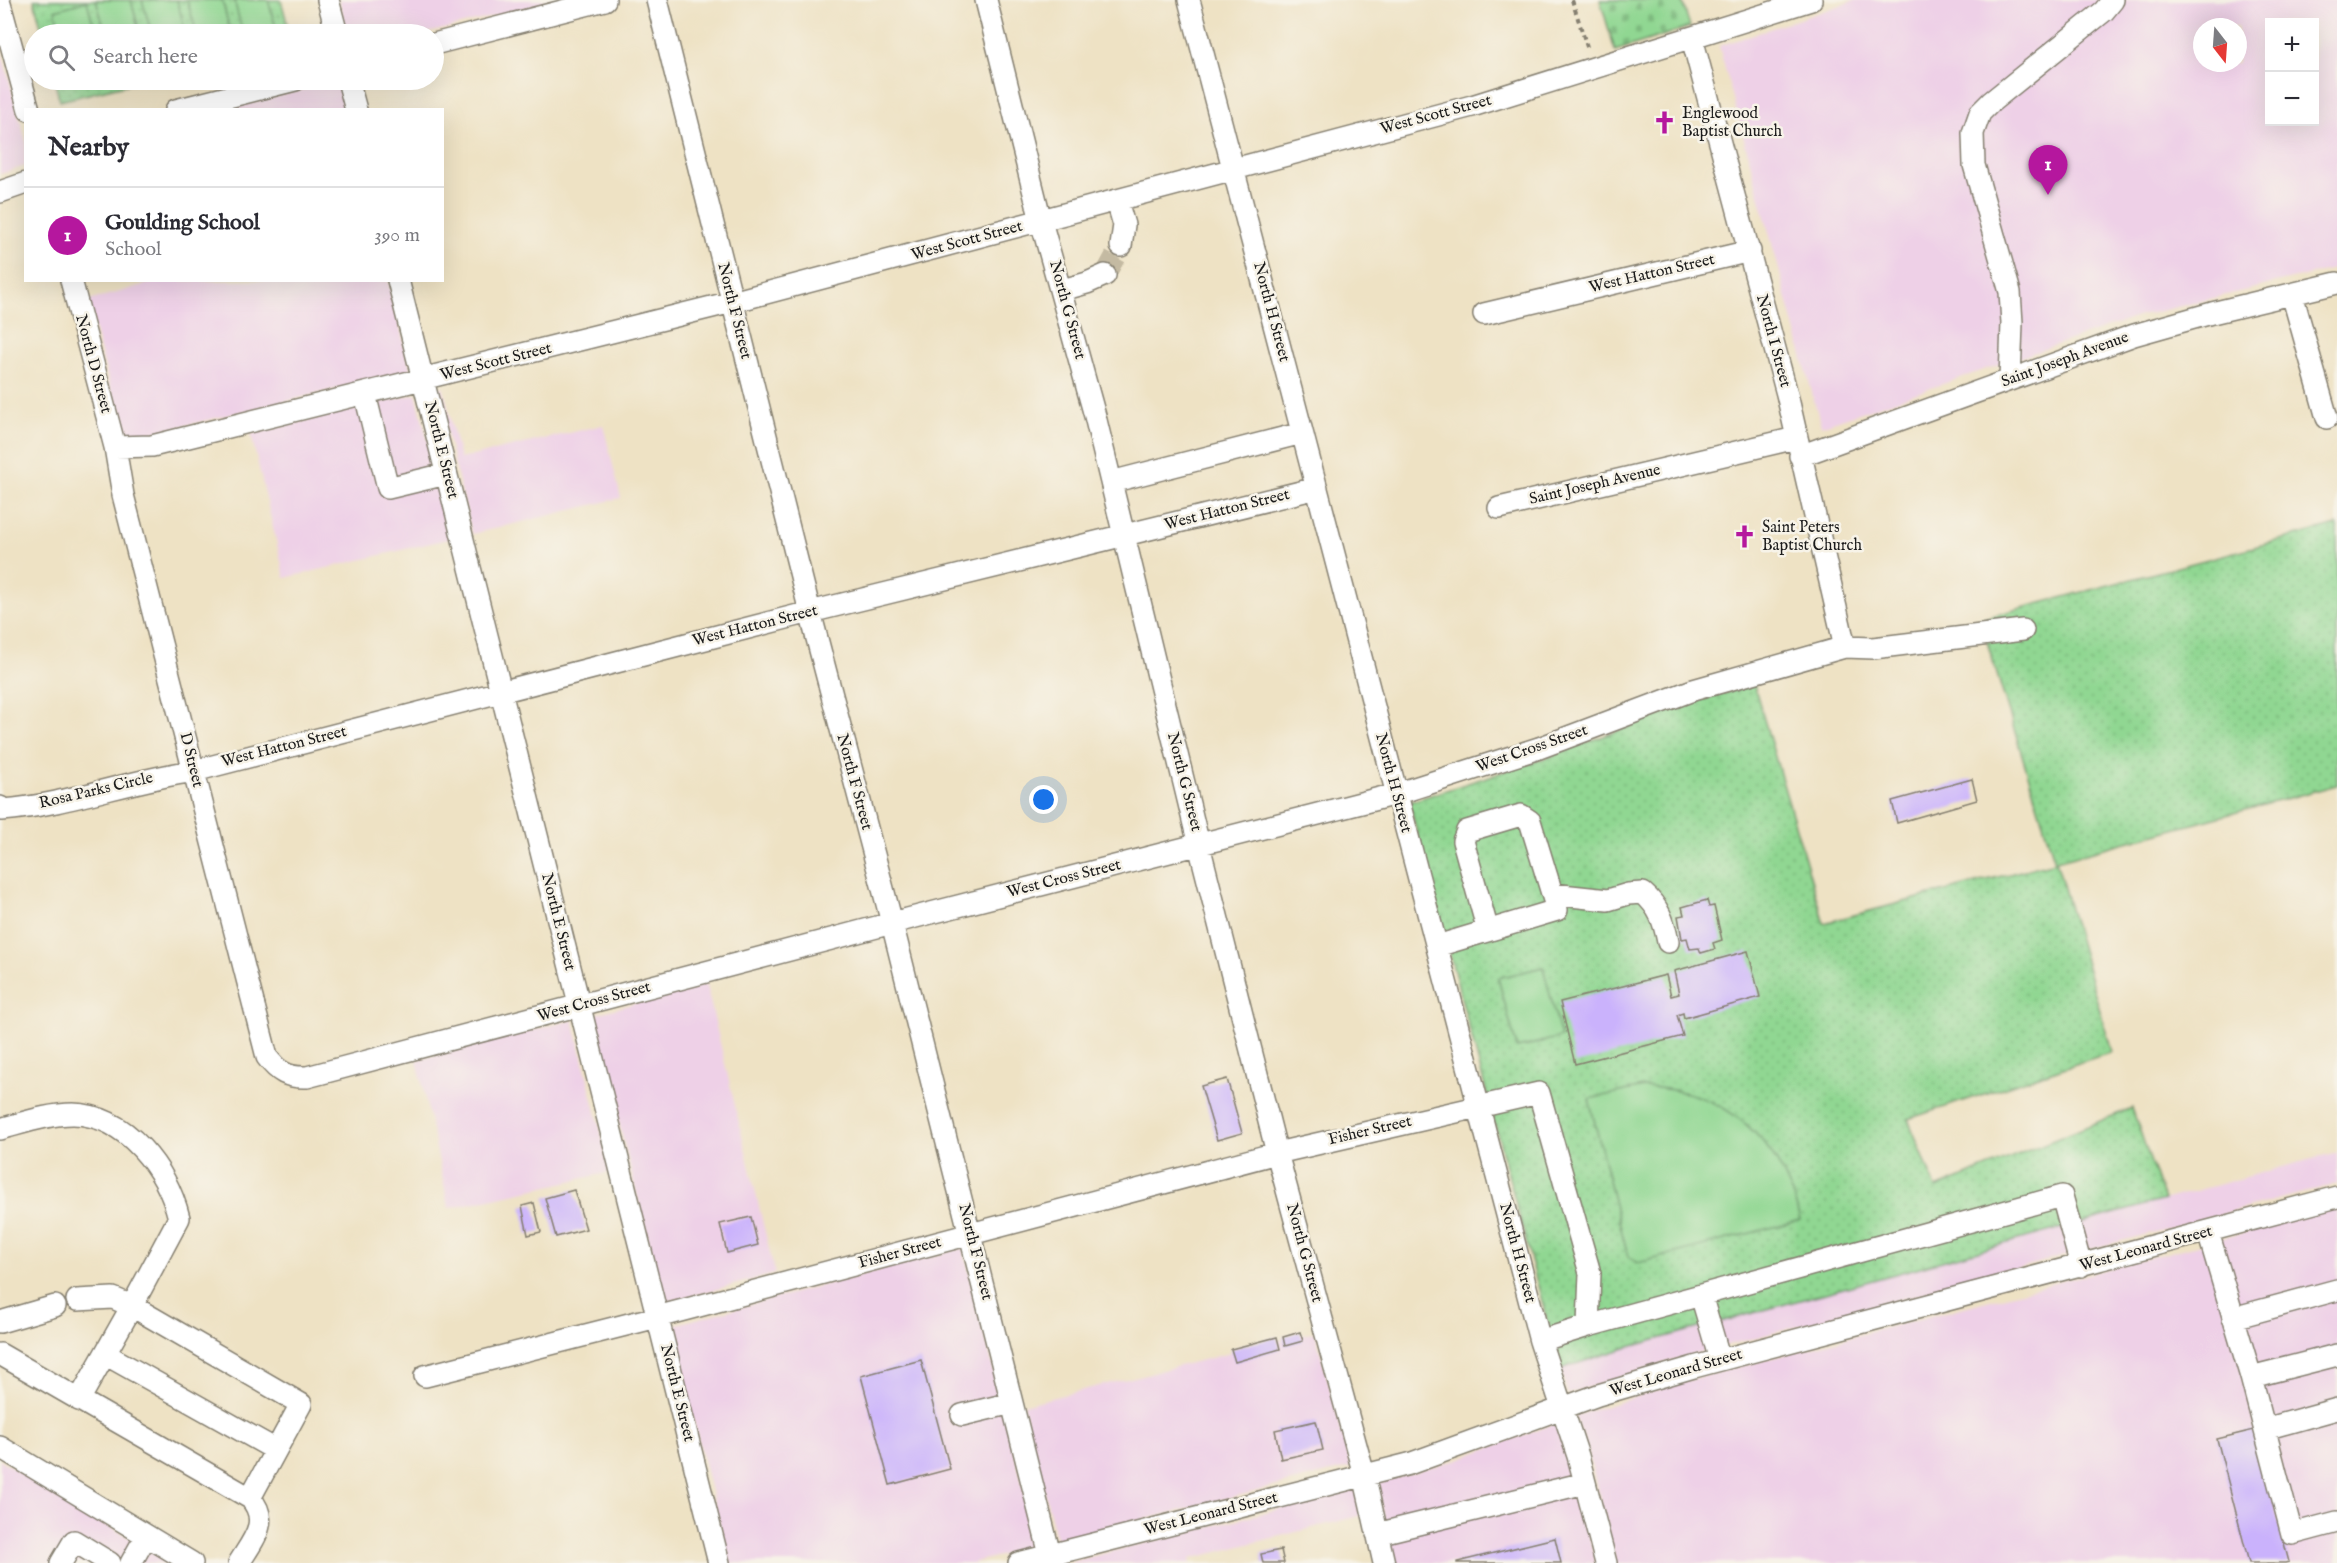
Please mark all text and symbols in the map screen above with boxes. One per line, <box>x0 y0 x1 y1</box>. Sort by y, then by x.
north arrow <box>2193 18 2247 72</box>
map controls <box>2265 18 2319 126</box>
button: + <box>2265 18 2319 72</box>
search box <box>24 24 444 90</box>
icon: search <box>45 41 78 74</box>
text: Search here <box>93 43 198 71</box>
button: − <box>2265 72 2319 126</box>
street label: West Scott Street <box>1378 90 1494 139</box>
place label: Englewood Baptist Church <box>1682 104 1782 142</box>
church icon: Englewood Baptist Church <box>1651 110 1677 136</box>
text: Nearby <box>48 131 129 164</box>
pin: 1 <box>2028 146 2068 195</box>
text: Goulding School <box>105 209 260 237</box>
street label: West Scott Street <box>909 216 1025 265</box>
text: 1 <box>64 223 71 248</box>
text: 390 m <box>374 223 420 248</box>
text: School <box>105 237 161 262</box>
street label: West Hatton Street <box>1587 250 1717 298</box>
street label: North G Street <box>1044 258 1090 362</box>
street label: North H Street <box>1248 260 1294 364</box>
street label: North F Street <box>712 261 756 362</box>
street label: North I Street <box>1751 292 1795 390</box>
street label: North D Street <box>70 312 116 416</box>
street label: Saint Joseph Avenue <box>1999 328 2131 392</box>
street label: West Scott Street <box>438 338 554 386</box>
street label: North E Street <box>419 399 463 501</box>
street label: Saint Joseph Avenue <box>1527 460 1663 510</box>
street label: West Hatton Street <box>1162 485 1292 535</box>
place label: Saint Peters Baptist Church <box>1762 518 1862 556</box>
church icon: Saint Peters Baptist Church <box>1731 524 1757 550</box>
street label: West Hatton Street <box>690 601 820 651</box>
street label: West Cross Street <box>1474 720 1591 777</box>
street label: West Hatton Street <box>219 722 349 772</box>
street label: D Street <box>175 730 208 790</box>
street label: North G Street <box>1162 730 1206 834</box>
street label: North H Street <box>1370 731 1416 835</box>
street label: North F Street <box>832 732 877 833</box>
street label: Rosa Parks Circle <box>37 768 155 814</box>
your location <box>1029 785 1058 814</box>
street label: West Cross Street <box>1005 855 1124 903</box>
street label: North E Street <box>536 871 580 973</box>
street label: West Cross Street <box>535 977 653 1027</box>
street label: Fisher Street <box>1326 1112 1414 1150</box>
street label: North G Street <box>1281 1201 1327 1305</box>
street label: North H Street <box>1494 1201 1540 1305</box>
street label: North F Street <box>953 1202 997 1303</box>
street label: West Leonard Street <box>2077 1221 2215 1276</box>
street label: Fisher Street <box>856 1232 944 1274</box>
street label: North E Street <box>655 1342 699 1444</box>
street label: West Leonard Street <box>1607 1344 1745 1401</box>
street label: West Leonard Street <box>1142 1488 1280 1540</box>

